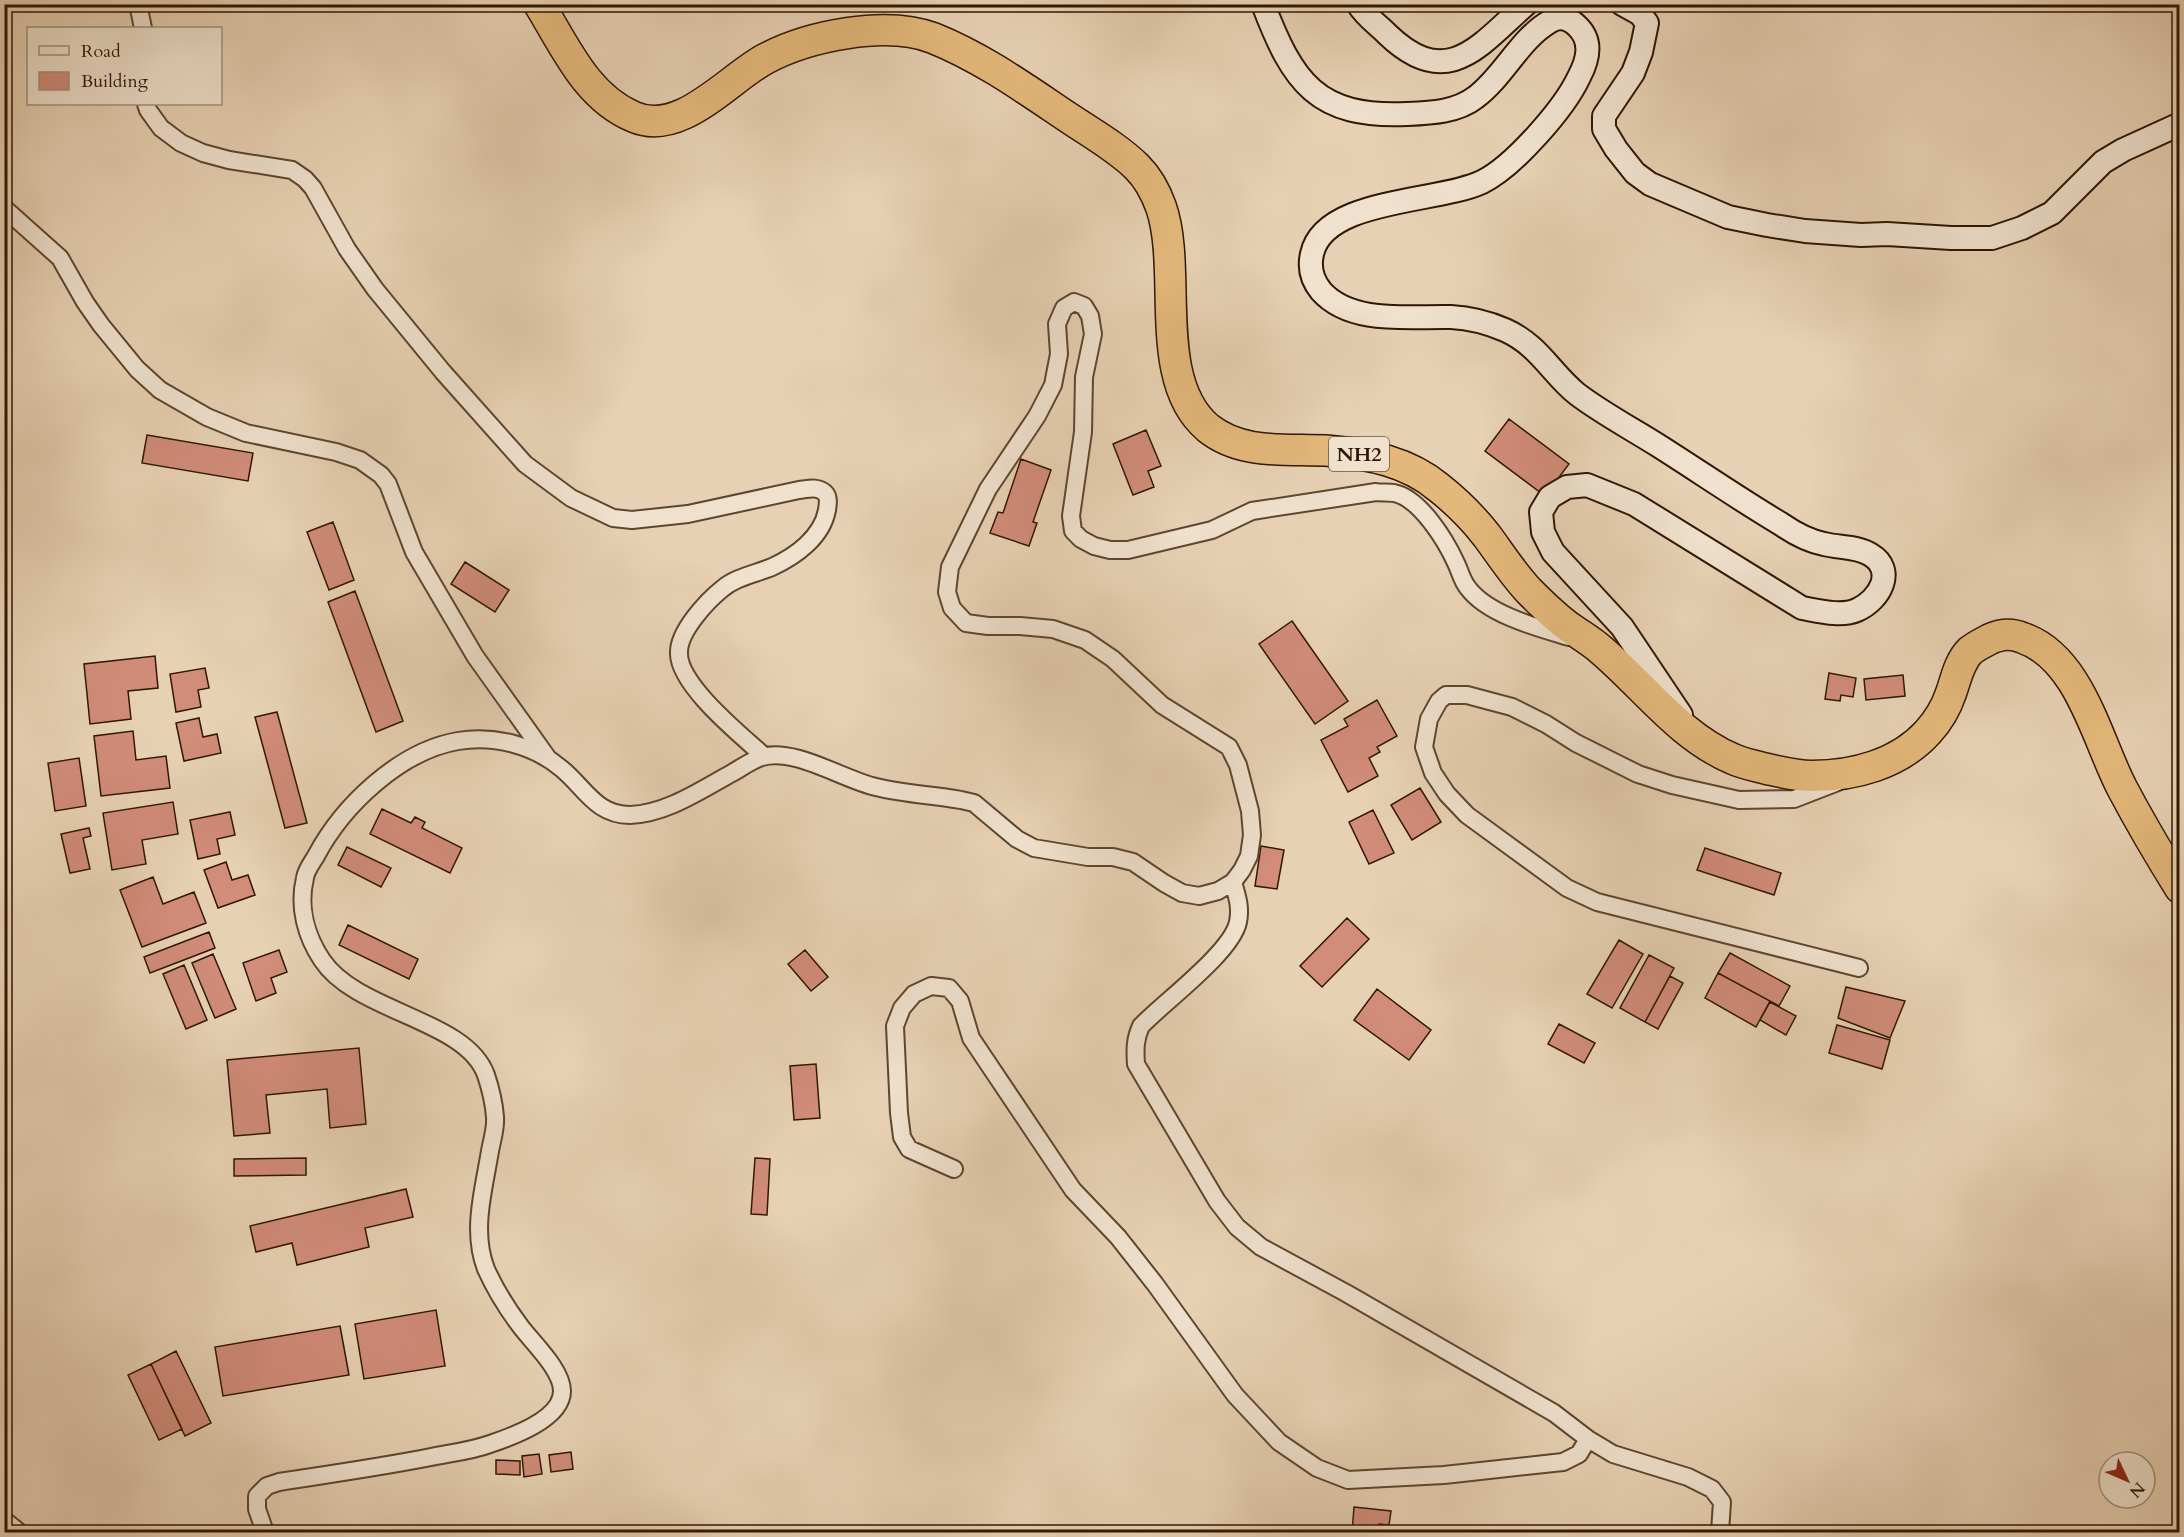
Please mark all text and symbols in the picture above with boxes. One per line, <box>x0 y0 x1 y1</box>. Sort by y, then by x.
legend <box>27 27 222 105</box>
text: Road <box>81 39 121 64</box>
text: Building <box>81 69 149 94</box>
road number: NH2 <box>1329 437 1389 471</box>
north arrow <box>2097 1450 2157 1510</box>
text: N <box>2124 1477 2150 1502</box>

